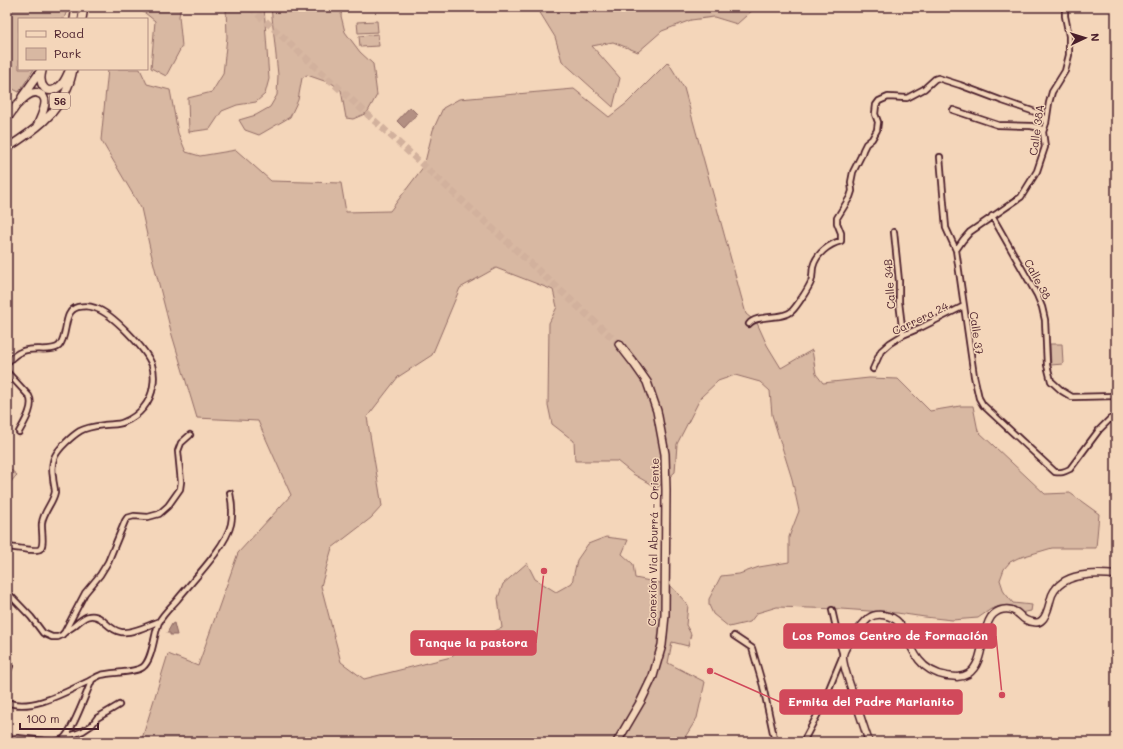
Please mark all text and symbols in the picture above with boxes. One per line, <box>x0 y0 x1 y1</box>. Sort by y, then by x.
legend <box>18 18 148 70</box>
north arrow <box>1065 18 1105 58</box>
text: Road <box>54 25 84 41</box>
text: N <box>1088 33 1103 42</box>
text: Park <box>54 45 81 61</box>
road number: 56 <box>50 93 70 109</box>
street label: Calle 38A <box>1025 104 1047 156</box>
street label: Calle 38 <box>1021 256 1055 302</box>
street label: Calle 34B <box>880 258 898 310</box>
street label: Carrera 24 <box>889 298 951 338</box>
street label: Calle 37 <box>967 311 987 355</box>
street label: Conexión Vial Aburrá - Oriente <box>644 458 662 626</box>
callout: Los Pomos Centro de Formación <box>784 624 996 648</box>
text: Los Pomos Centro de Formación <box>792 627 988 643</box>
callout: Tanque la pastora <box>411 631 536 655</box>
text: Tanque la pastora <box>418 634 528 650</box>
callout: Ermita del Padre Marianito <box>780 690 962 714</box>
text: Ermita del Padre Marianito <box>788 693 954 709</box>
scale bar <box>20 705 98 731</box>
text: 100 m <box>26 710 60 726</box>

